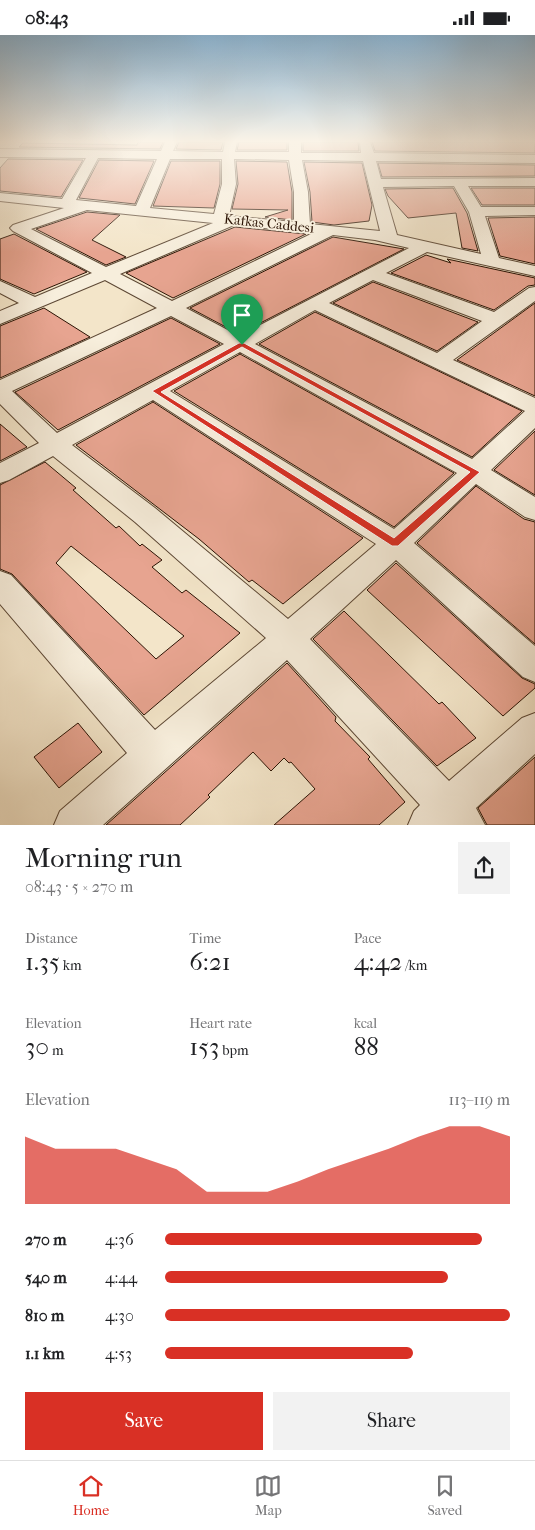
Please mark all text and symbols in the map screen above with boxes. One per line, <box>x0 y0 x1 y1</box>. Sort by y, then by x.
text: 08:43 <box>25 7 69 29</box>
street label: Kafkas Caddesi <box>223 210 315 237</box>
pin <box>221 294 263 345</box>
icon: arrive <box>228 301 256 329</box>
text: Morning run <box>25 841 182 874</box>
button: share <box>458 842 510 894</box>
text: 08:43 · 5 × 270 m <box>25 877 133 896</box>
text: Distance <box>25 930 78 947</box>
text: Time <box>189 930 221 947</box>
text: Pace <box>354 930 382 947</box>
text: 1.35 <box>25 947 60 976</box>
text: 6:21 <box>189 947 231 976</box>
text: 4:42 <box>354 947 402 976</box>
text: km <box>60 957 82 974</box>
text: /km <box>402 957 427 974</box>
text: Elevation <box>25 1015 82 1032</box>
text: Heart rate <box>189 1015 252 1032</box>
text: kcal <box>354 1015 377 1032</box>
text: 30 <box>25 1032 49 1061</box>
text: 153 <box>189 1032 219 1061</box>
text: 88 <box>354 1032 379 1061</box>
text: m <box>49 1042 64 1059</box>
text: bpm <box>219 1042 249 1059</box>
text: Elevation <box>25 1090 90 1109</box>
text: 113–119 m <box>448 1090 510 1109</box>
text: 270 m <box>25 1230 66 1249</box>
text: 4:36 <box>105 1230 134 1249</box>
text: 540 m <box>25 1268 67 1287</box>
text: 4:44 <box>105 1268 137 1287</box>
text: 810 m <box>25 1306 64 1325</box>
text: 4:30 <box>105 1306 134 1325</box>
text: 1.1 km <box>25 1344 64 1363</box>
text: 4:53 <box>105 1344 132 1363</box>
button: Save <box>25 1392 263 1450</box>
button: Share <box>273 1392 510 1450</box>
tab: Home <box>73 1472 109 1519</box>
tab: Map <box>254 1472 282 1519</box>
tab: Saved <box>428 1472 462 1519</box>

